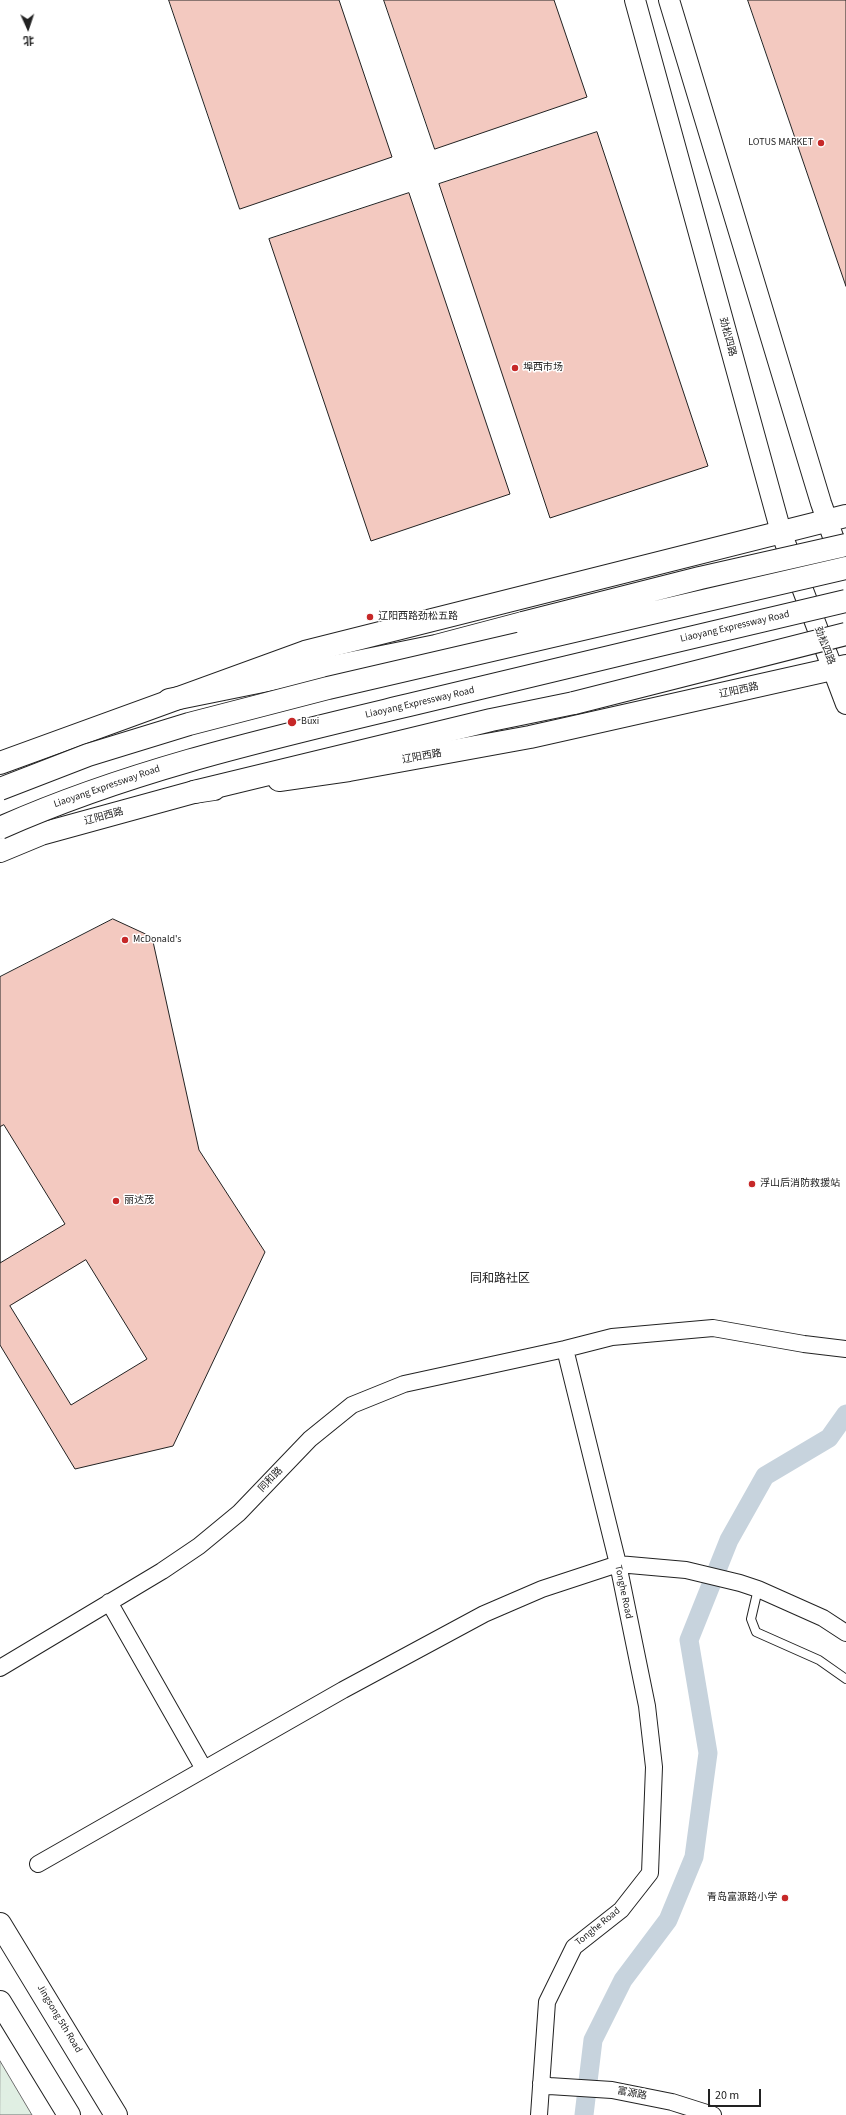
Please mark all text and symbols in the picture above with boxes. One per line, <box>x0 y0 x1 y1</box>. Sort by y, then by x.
north arrow <box>8 8 48 48</box>
text: 北 <box>23 33 35 48</box>
place label: LOTUS MARKET <box>748 137 813 149</box>
marker: LOTUS MARKET <box>816 138 826 148</box>
street label: 劲松四路 <box>716 316 738 358</box>
place label: 埠西市场 <box>523 362 563 374</box>
marker: 埠西市场 <box>510 363 520 373</box>
street label: Liaoyang Expressway Road <box>679 609 791 645</box>
place label: 辽阳西路劲松五路 <box>378 611 458 623</box>
marker: 辽阳西路劲松五路 <box>365 612 375 622</box>
street label: 劲松四路 <box>811 625 837 667</box>
street label: 辽阳西路 <box>718 681 760 701</box>
street label: Liaoyang Expressway Road <box>364 685 476 721</box>
marker: Buxi <box>286 716 298 728</box>
place label: Buxi <box>301 716 319 728</box>
street label: 辽阳西路 <box>401 748 443 766</box>
street label: Liaoyang Expressway Road <box>52 763 162 811</box>
street label: 辽阳西路 <box>83 806 125 828</box>
place label: McDonald's <box>133 934 181 946</box>
marker: McDonald's <box>120 935 130 945</box>
place label: 浮山后消防救援站 <box>760 1178 840 1190</box>
marker: 浮山后消防救援站 <box>747 1179 757 1189</box>
place label: 丽达茂 <box>124 1195 154 1207</box>
marker: 丽达茂 <box>111 1196 121 1206</box>
district label: 同和路社区 <box>470 1272 530 1286</box>
street label: 同和路 <box>256 1465 286 1495</box>
street label: Tonghe Road <box>611 1564 635 1620</box>
place label: 青岛富源路小学 <box>707 1892 777 1904</box>
marker: 青岛富源路小学 <box>780 1893 790 1903</box>
street label: Tonghe Road <box>573 1905 623 1949</box>
street label: Jingsong 5th Road <box>34 1983 84 2055</box>
scale bar <box>710 2081 763 2107</box>
street label: 富源路 <box>616 2085 648 2103</box>
text: 20 m <box>715 2087 739 2104</box>

